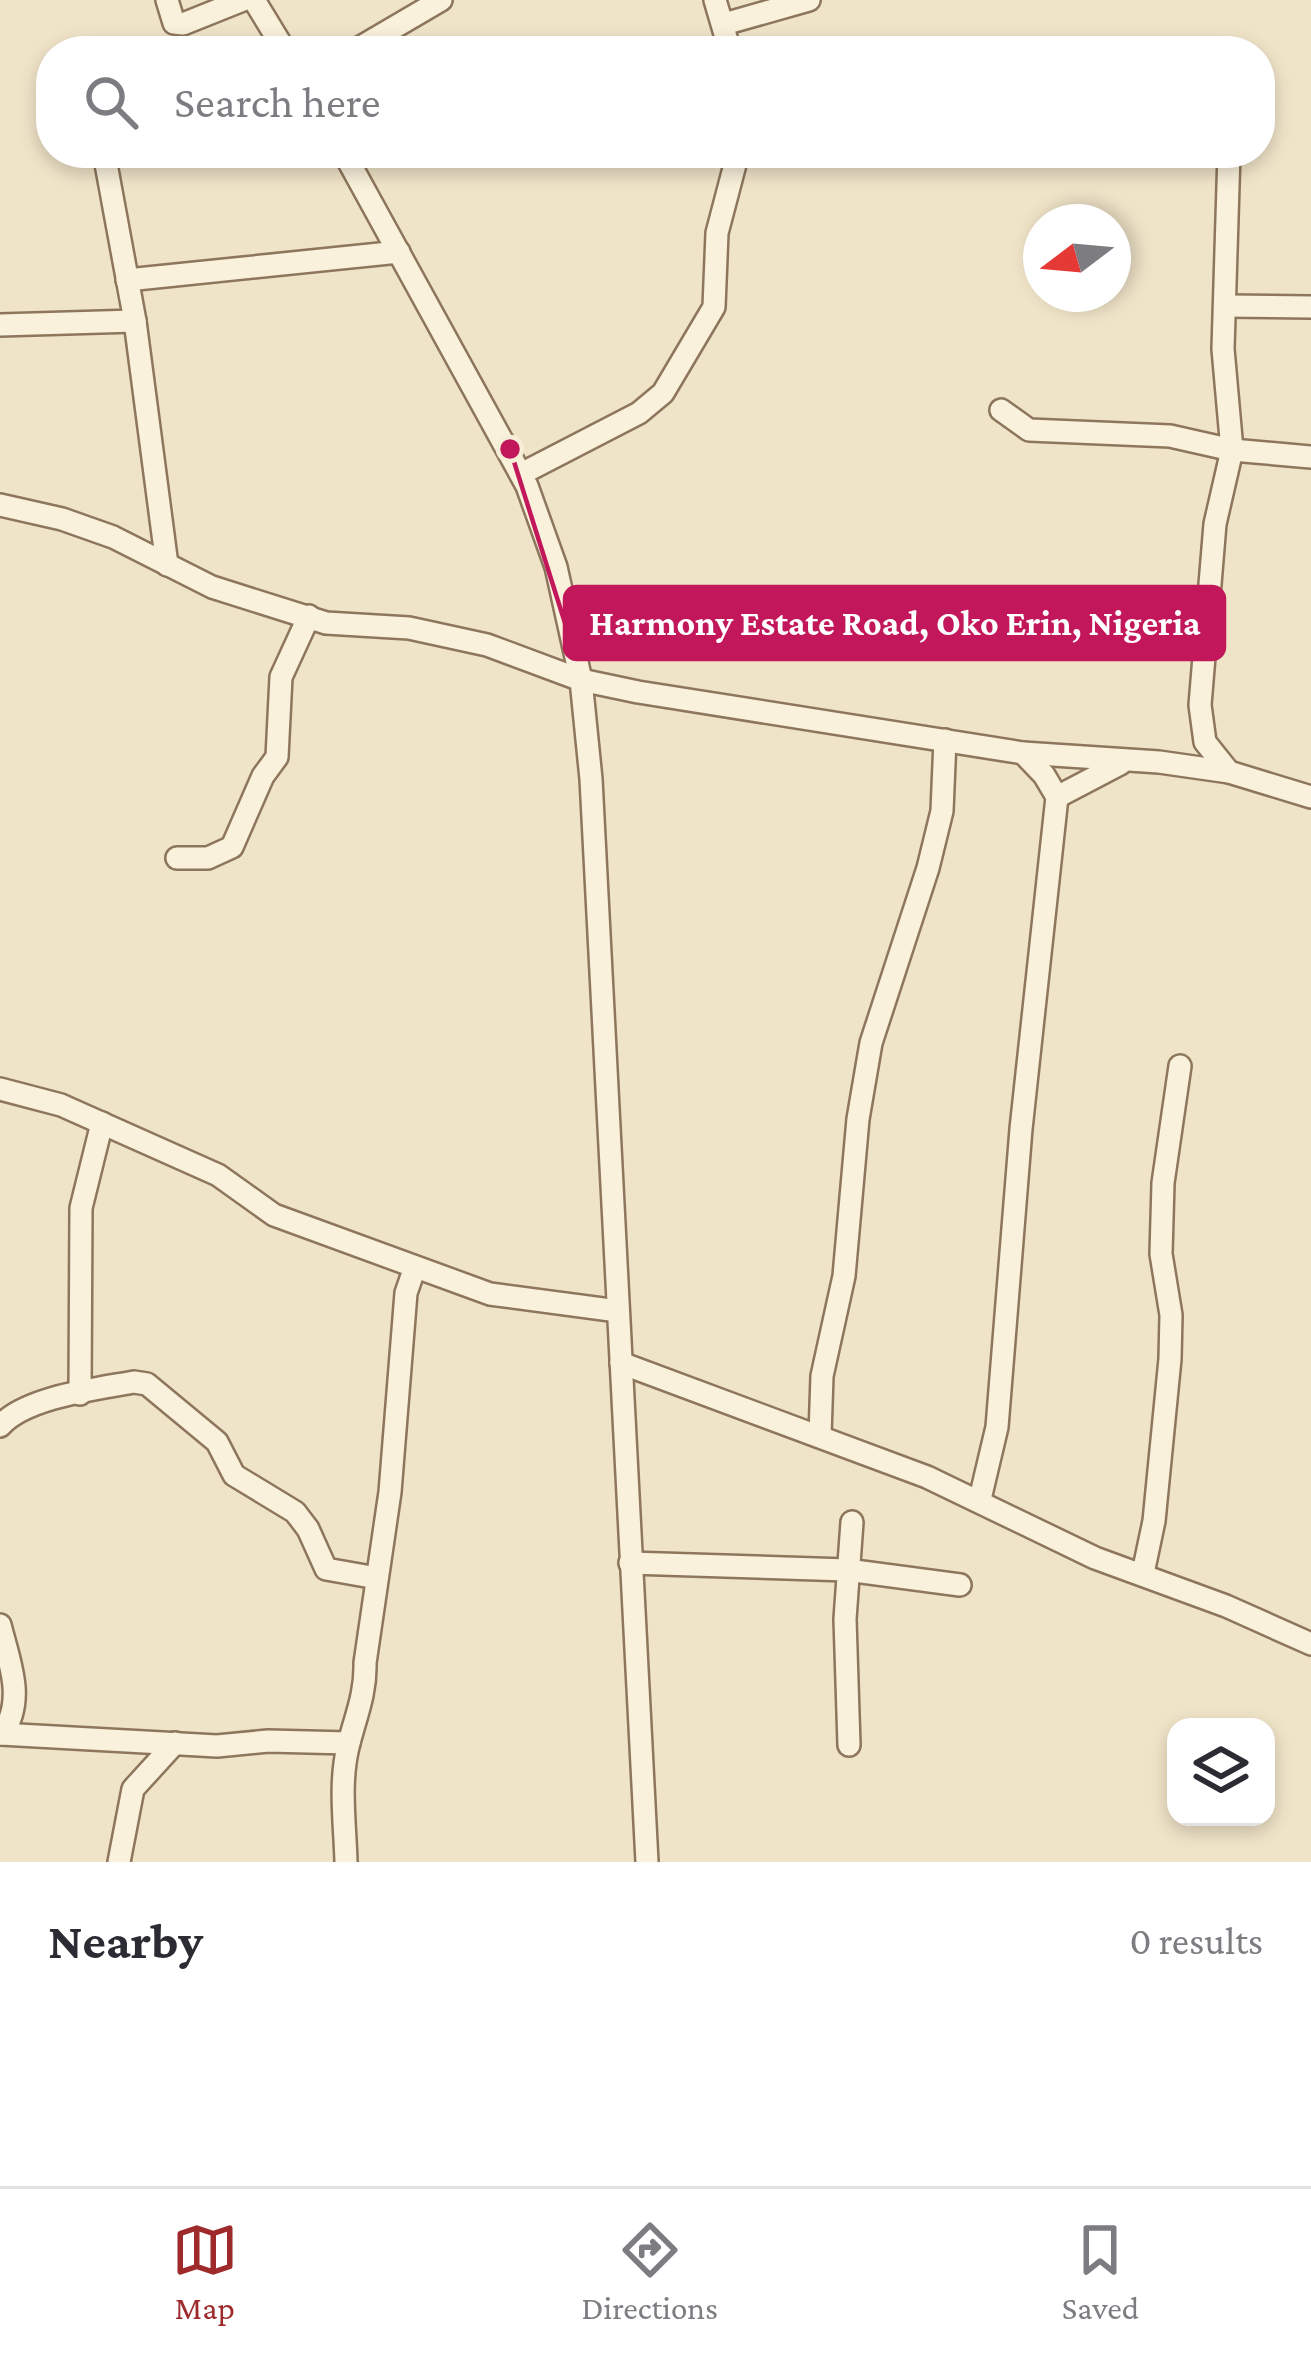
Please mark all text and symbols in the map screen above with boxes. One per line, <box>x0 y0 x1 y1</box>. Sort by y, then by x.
search box <box>36 36 1275 168</box>
icon: search <box>78 69 144 135</box>
text: Search here <box>174 77 381 127</box>
north arrow <box>1023 204 1131 312</box>
callout: Harmony Estate Road, Oko Erin, Nigeria <box>565 587 1224 659</box>
text: Harmony Estate Road, Oko Erin, Nigeria <box>589 603 1201 643</box>
map controls <box>1167 1718 1275 1826</box>
button: layers <box>1167 1718 1275 1826</box>
text: Nearby <box>48 1912 203 1969</box>
text: 0 results <box>1129 1919 1263 1962</box>
tab: Map <box>172 2217 238 2326</box>
tab: Directions <box>582 2217 718 2326</box>
tab: Saved <box>1062 2217 1139 2326</box>

